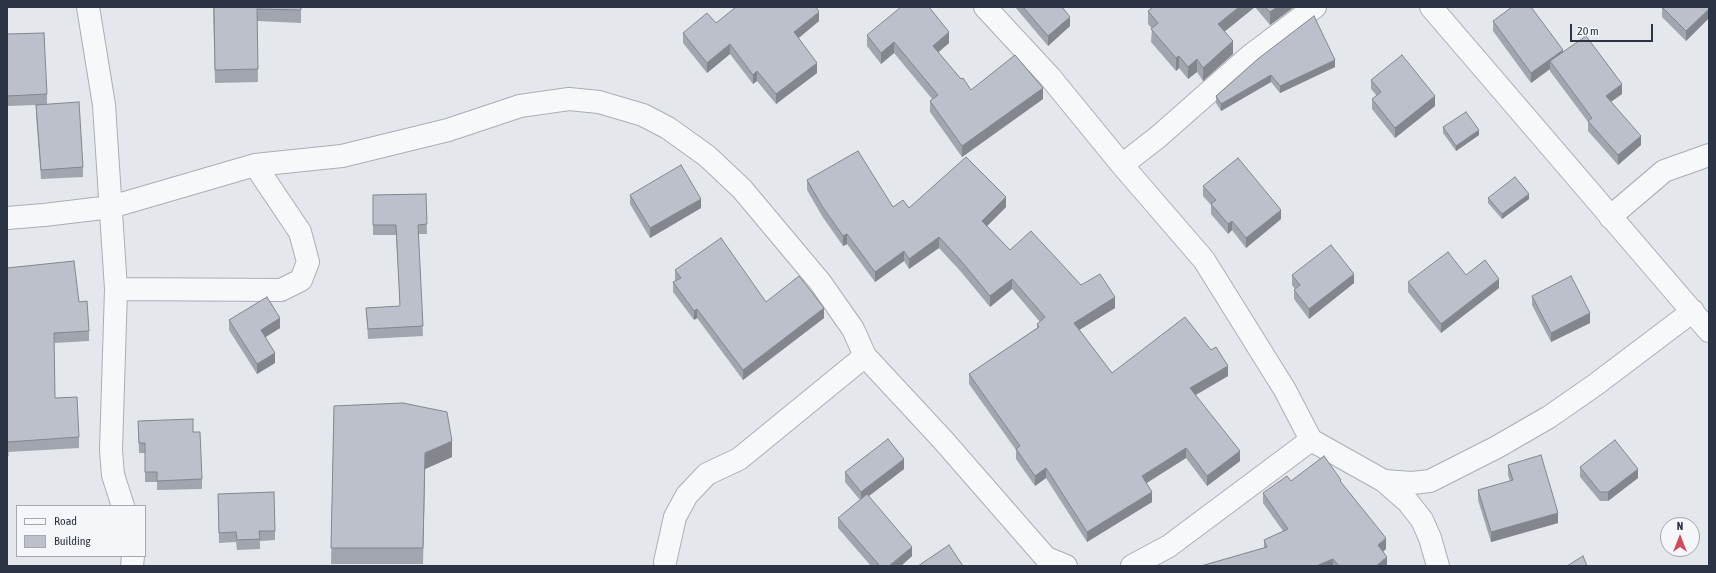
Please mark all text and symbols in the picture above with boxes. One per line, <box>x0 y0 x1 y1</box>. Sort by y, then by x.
scale bar <box>1572 16 1655 42</box>
text: 20 m <box>1577 24 1599 38</box>
legend <box>16 505 146 557</box>
text: Road <box>54 514 77 528</box>
north arrow <box>1660 517 1700 557</box>
text: N <box>1677 520 1683 532</box>
text: Building <box>54 534 91 548</box>

